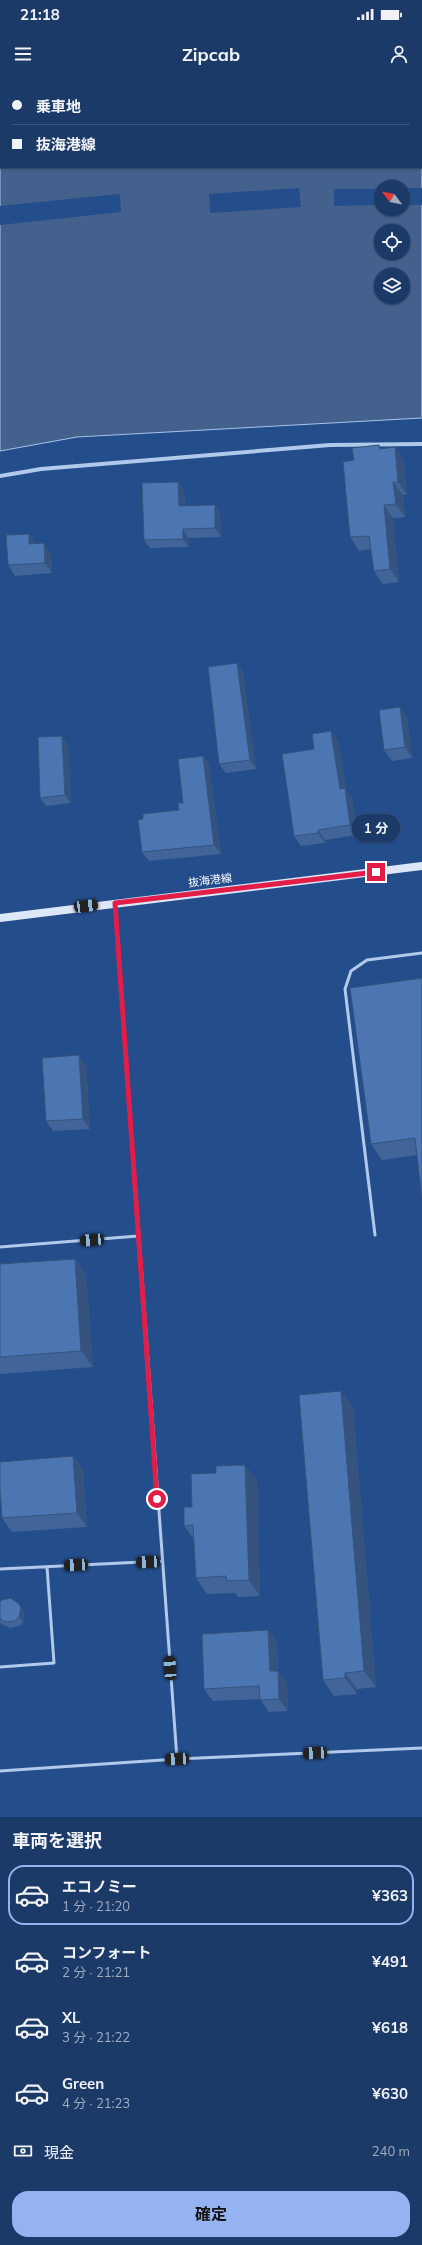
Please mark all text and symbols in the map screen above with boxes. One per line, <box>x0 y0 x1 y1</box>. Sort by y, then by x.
text: 21:18 <box>20 5 60 24</box>
icon: menu <box>12 43 34 65</box>
text: Zipcab <box>182 43 240 66</box>
icon: person <box>388 43 410 65</box>
text: 乗車地 <box>36 97 81 116</box>
text: 抜海港線 <box>36 135 96 154</box>
north arrow <box>374 180 410 216</box>
map controls <box>374 180 410 304</box>
button: locate <box>374 224 410 260</box>
button: layers <box>374 268 410 304</box>
callout: 1 分 <box>352 814 400 842</box>
text: 1 分 <box>364 820 388 836</box>
route end <box>367 863 385 881</box>
street label: 抜海港線 <box>187 870 233 890</box>
car <box>73 899 99 913</box>
car <box>80 1233 104 1247</box>
route start <box>148 1490 166 1508</box>
car <box>136 1555 160 1569</box>
car <box>64 1558 88 1572</box>
car <box>163 1656 177 1680</box>
car <box>303 1746 327 1760</box>
car <box>165 1752 189 1766</box>
text: 車両を選択 <box>12 1829 102 1852</box>
icon: car <box>14 1877 50 1913</box>
text: エコノミー <box>62 1877 137 1896</box>
text: ¥363 <box>372 1886 408 1905</box>
text: 1 分 · 21:20 <box>62 1898 130 1914</box>
icon: car <box>14 1943 50 1979</box>
text: コンフォート <box>62 1943 152 1962</box>
text: ¥491 <box>372 1952 408 1971</box>
text: 2 分 · 21:21 <box>62 1964 130 1980</box>
text: XL <box>62 2008 80 2027</box>
icon: car <box>14 2009 50 2045</box>
text: ¥618 <box>372 2018 408 2037</box>
text: 3 分 · 21:22 <box>62 2029 130 2045</box>
text: Green <box>62 2074 104 2093</box>
icon: car <box>14 2075 50 2111</box>
text: ¥630 <box>372 2084 408 2103</box>
text: 4 分 · 21:23 <box>62 2095 130 2111</box>
icon: cash <box>12 2140 34 2162</box>
text: 現金 <box>44 2143 74 2162</box>
text: 240 m <box>372 2143 410 2159</box>
button: 確定 <box>12 2191 410 2237</box>

